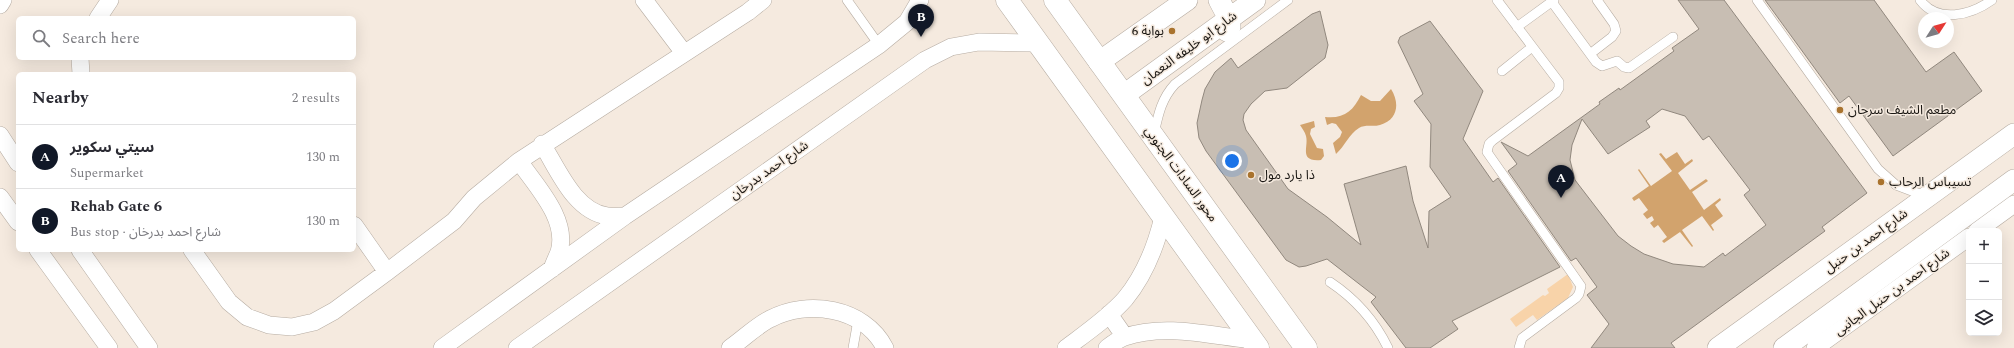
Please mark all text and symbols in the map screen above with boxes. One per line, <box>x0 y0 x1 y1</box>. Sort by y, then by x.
pin: B <box>908 4 934 37</box>
street label: شارع ابو خليفه النعمان <box>1137 6 1241 90</box>
north arrow <box>1918 12 1954 48</box>
search box <box>16 16 356 60</box>
place label: بوابة 6 <box>1132 21 1164 41</box>
marker: بوابة 6 <box>1167 26 1177 36</box>
icon: search <box>30 27 52 49</box>
text: Search here <box>62 27 140 50</box>
text: Nearby <box>32 85 88 111</box>
text: 2 results <box>292 88 340 108</box>
place label: مطعم الشيف سرحان <box>1848 100 1957 120</box>
marker: مطعم الشيف سرحان <box>1835 105 1845 115</box>
street label: محور السادات الجنوبي <box>1139 122 1223 226</box>
street label: شارع احمد بدرخان <box>726 135 812 205</box>
text: سيتي سكوير <box>70 136 154 159</box>
text: A <box>40 147 50 167</box>
text: 130 m <box>306 147 340 167</box>
your location <box>1222 151 1242 171</box>
text: Supermarket <box>70 163 144 183</box>
place label: ذا يارد مول <box>1259 165 1315 185</box>
pin: A <box>1548 165 1574 198</box>
marker: ذا يارد مول <box>1246 170 1256 180</box>
place label: تسيباس الرحاب <box>1889 172 1972 192</box>
marker: تسيباس الرحاب <box>1876 177 1886 187</box>
text: Rehab Gate 6 <box>70 195 162 218</box>
street label: شارع احمد بن حنبل <box>1820 204 1912 278</box>
text: B <box>40 211 50 231</box>
text: 130 m <box>306 211 340 231</box>
text: Bus stop · شارع احمد بدرخان <box>70 222 221 242</box>
map controls <box>1966 228 2002 336</box>
button: + <box>1966 228 2002 264</box>
street label: شارع احمد بن حنبل الجانبى <box>1830 243 1954 341</box>
button: − <box>1966 264 2002 300</box>
button: layers <box>1966 300 2002 336</box>

